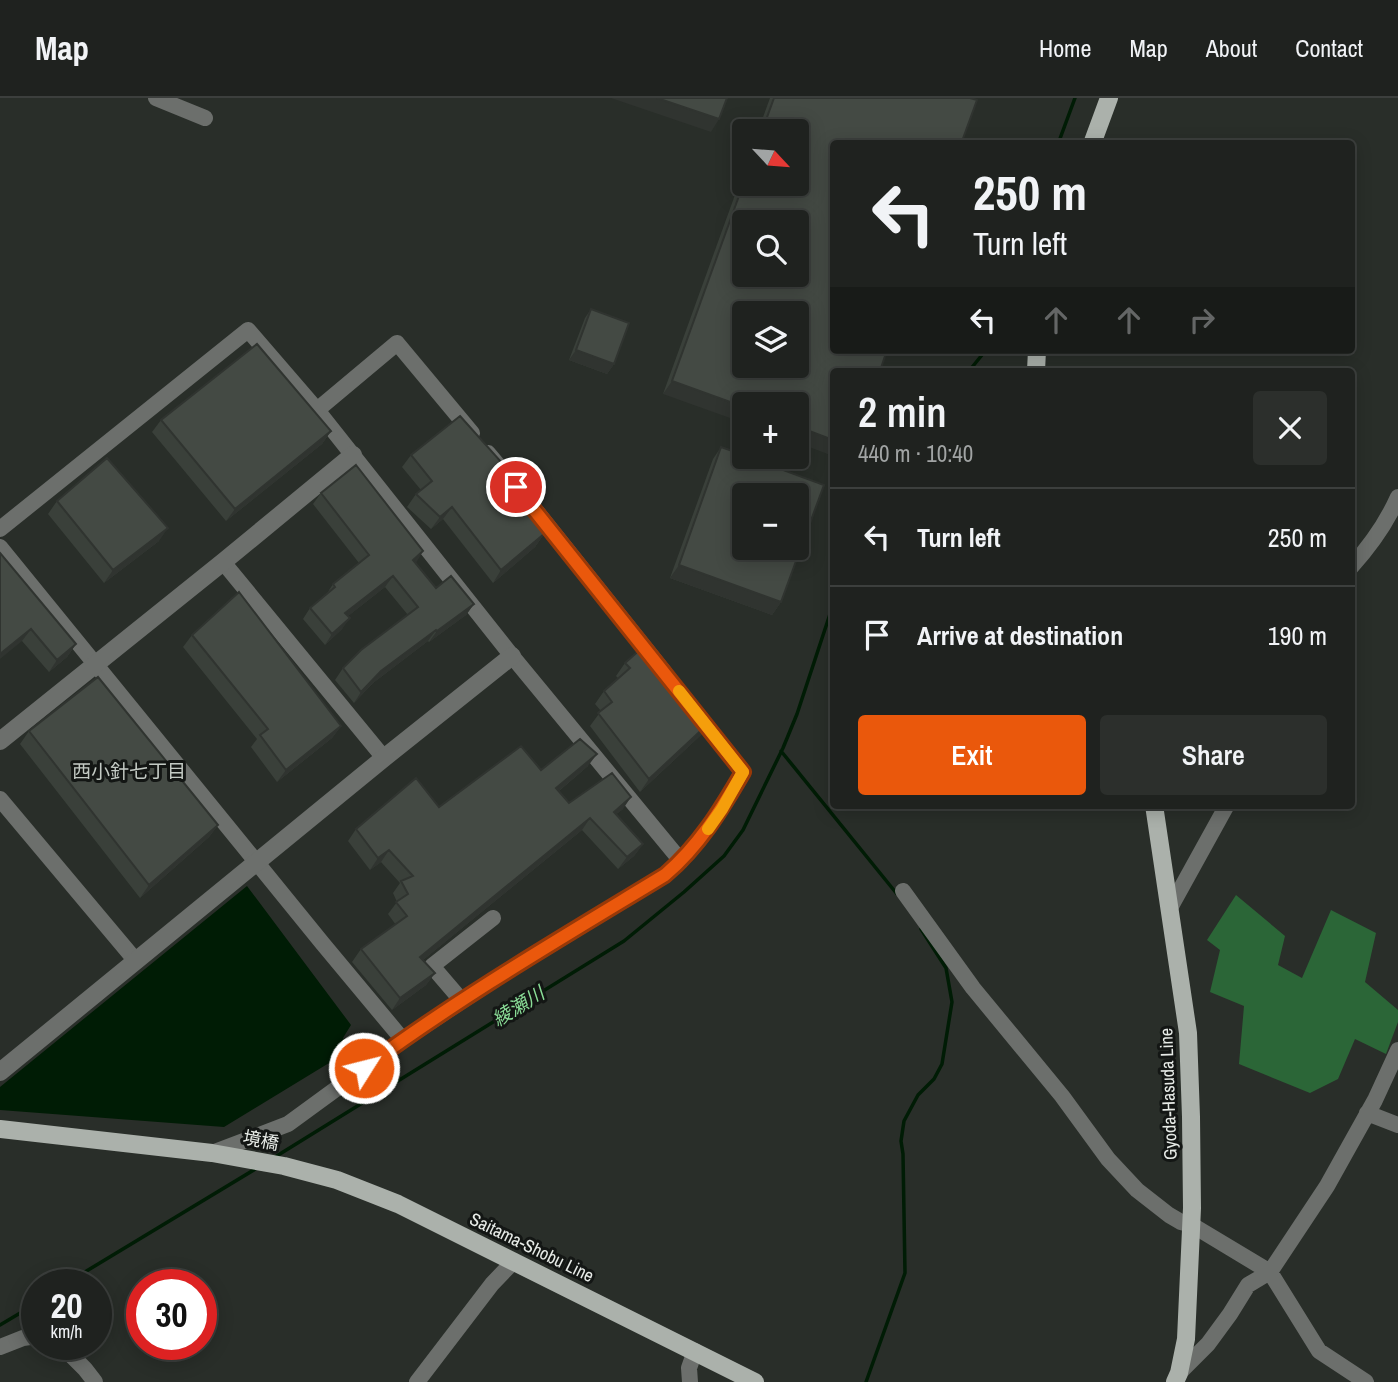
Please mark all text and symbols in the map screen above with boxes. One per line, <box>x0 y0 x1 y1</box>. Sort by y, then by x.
text: Map <box>35 26 89 70</box>
text: Home <box>1039 32 1091 64</box>
text: Map <box>1129 32 1168 64</box>
text: About <box>1206 32 1257 64</box>
text: Contact <box>1295 32 1363 64</box>
north arrow <box>732 119 808 196</box>
map controls <box>732 119 809 560</box>
text: 250 m <box>973 159 1087 225</box>
icon: left <box>858 168 949 259</box>
button: search <box>732 210 809 287</box>
text: Turn left <box>973 222 1067 265</box>
button: layers <box>732 301 809 378</box>
icon: left <box>964 301 1002 339</box>
icon: ahead <box>1037 301 1075 339</box>
icon: ahead <box>1110 301 1148 339</box>
icon: right <box>1183 301 1221 339</box>
text: 2 min <box>858 384 947 440</box>
button: close <box>1253 391 1327 465</box>
button: + <box>732 392 809 469</box>
text: 440 m · 10:40 <box>858 438 973 469</box>
pin <box>486 457 546 517</box>
icon: arrive <box>497 468 535 506</box>
button: − <box>732 483 809 560</box>
icon: left <box>858 518 896 556</box>
text: Turn left <box>917 520 1001 555</box>
text: 250 m <box>1268 520 1327 555</box>
icon: arrive <box>858 616 896 654</box>
text: Arrive at destination <box>917 618 1123 653</box>
text: 190 m <box>1268 618 1327 653</box>
button: Exit <box>858 715 1086 795</box>
button: Share <box>1100 715 1327 795</box>
district label: 西小針七丁目 <box>72 758 186 784</box>
water label: 綾瀬川 <box>487 979 551 1032</box>
street label: Gyoda-Hasuda Line <box>1153 1028 1183 1160</box>
position arrow <box>327 1031 401 1105</box>
street label: 境橋 <box>241 1124 281 1156</box>
street label: Saitama-Shobu Line <box>466 1206 598 1288</box>
speed limit sign: 30 <box>126 1269 217 1360</box>
text: 20 <box>51 1282 82 1329</box>
text: km/h <box>51 1319 83 1344</box>

